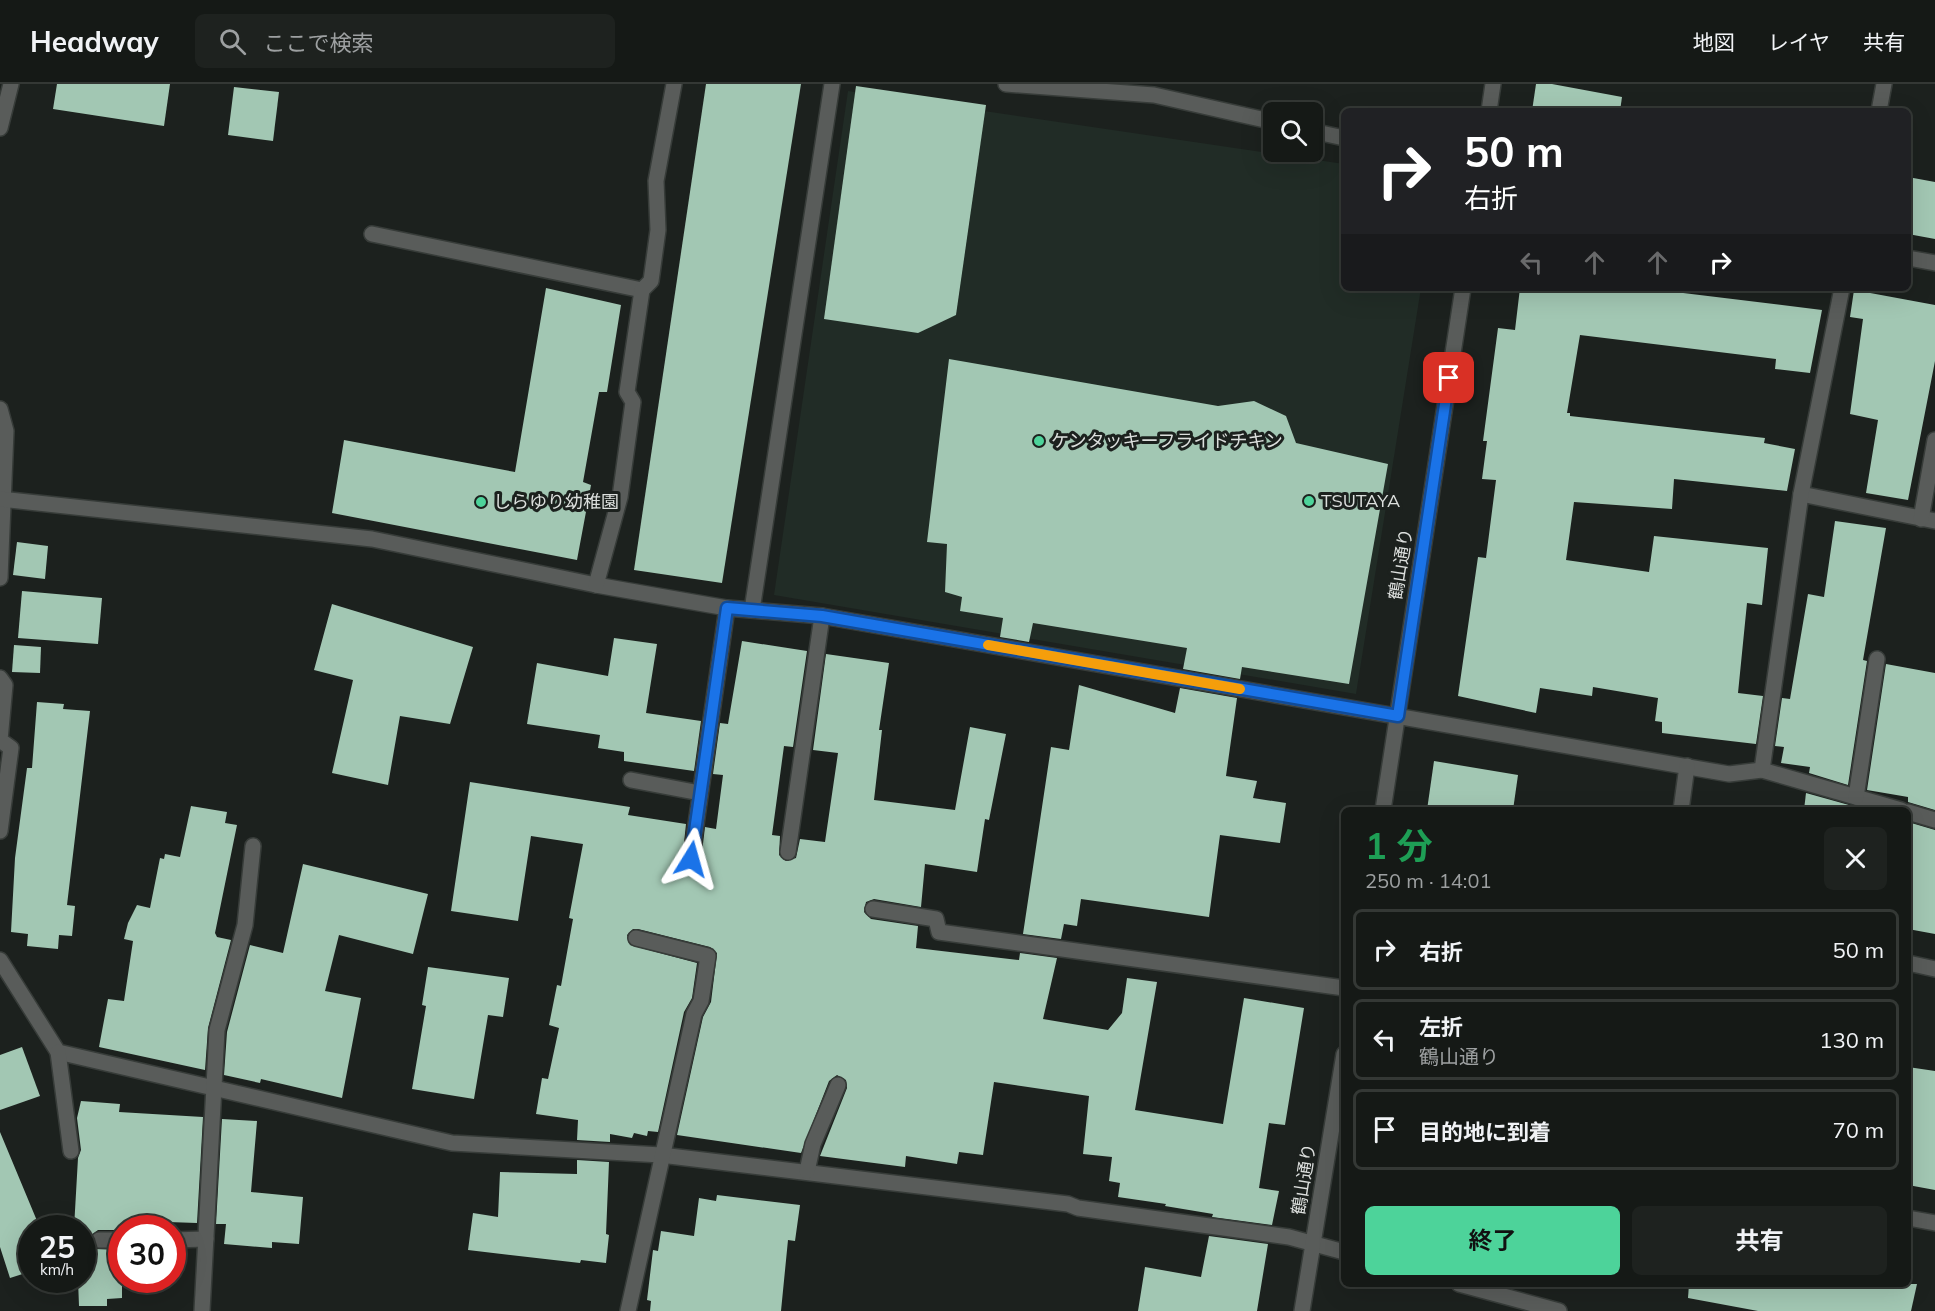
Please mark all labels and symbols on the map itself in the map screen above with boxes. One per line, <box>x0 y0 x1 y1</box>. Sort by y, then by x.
pin <box>1423 352 1474 403</box>
place label: ケンタッキーフライドチキン <box>1051 429 1283 452</box>
marker: ケンタッキーフライドチキン <box>1032 434 1046 448</box>
place label: TSUTAYA <box>1321 489 1400 512</box>
place label: しらゆり幼稚園 <box>493 490 619 513</box>
marker: TSUTAYA <box>1302 494 1316 508</box>
marker: しらゆり幼稚園 <box>474 495 488 509</box>
street label: 鶴山通り <box>1384 527 1417 601</box>
position arrow <box>659 827 723 891</box>
street label: 鶴山通り <box>1287 1142 1320 1216</box>
speed limit sign: 30 <box>108 1215 186 1293</box>

